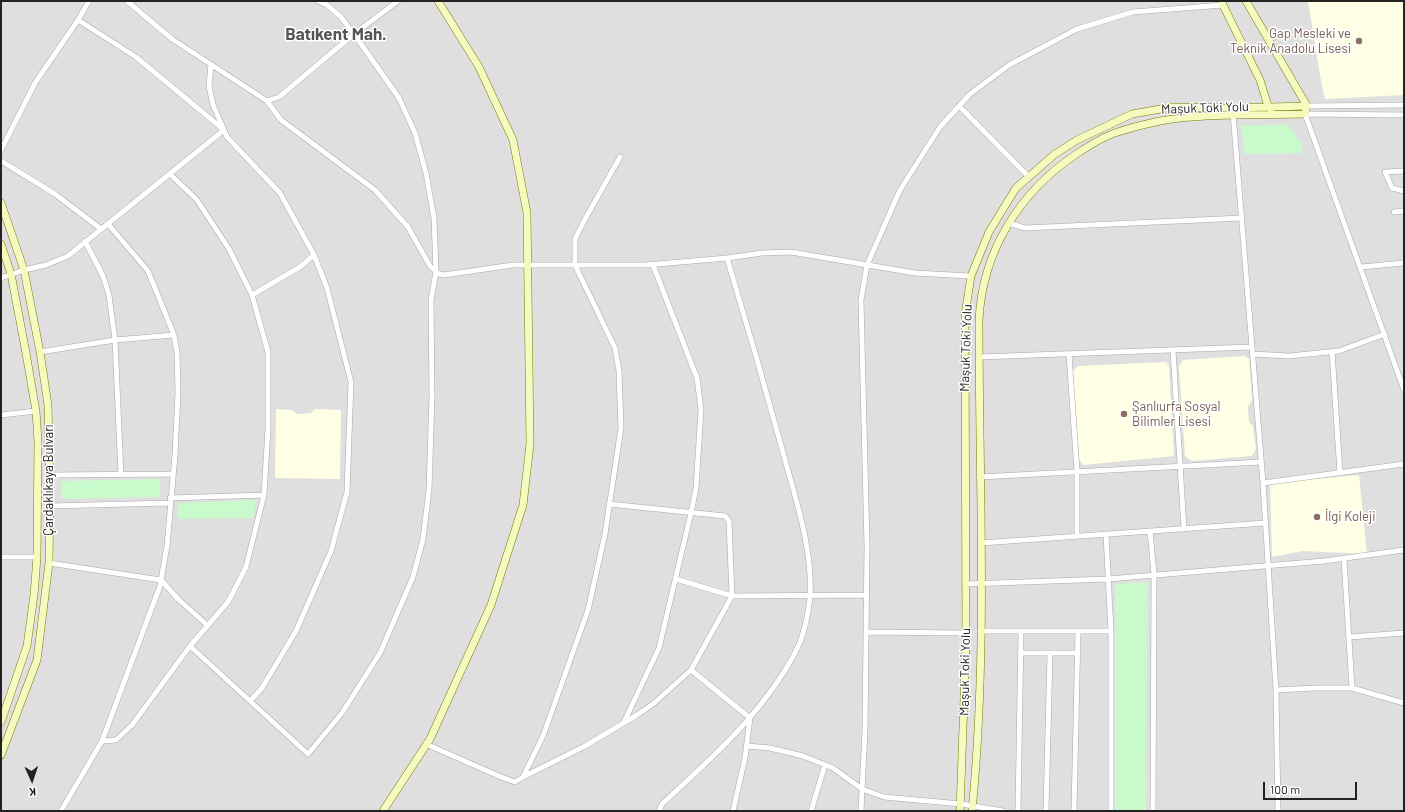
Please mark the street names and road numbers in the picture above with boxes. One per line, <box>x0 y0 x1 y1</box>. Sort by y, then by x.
street label: Maşuk Toki Yolu <box>1161 99 1249 117</box>
street label: Maşuk Toki Yolu <box>957 304 975 392</box>
street label: Çardaklıkaya Bulvarı <box>41 424 57 536</box>
street label: Maşuk Toki Yolu <box>956 628 974 716</box>

